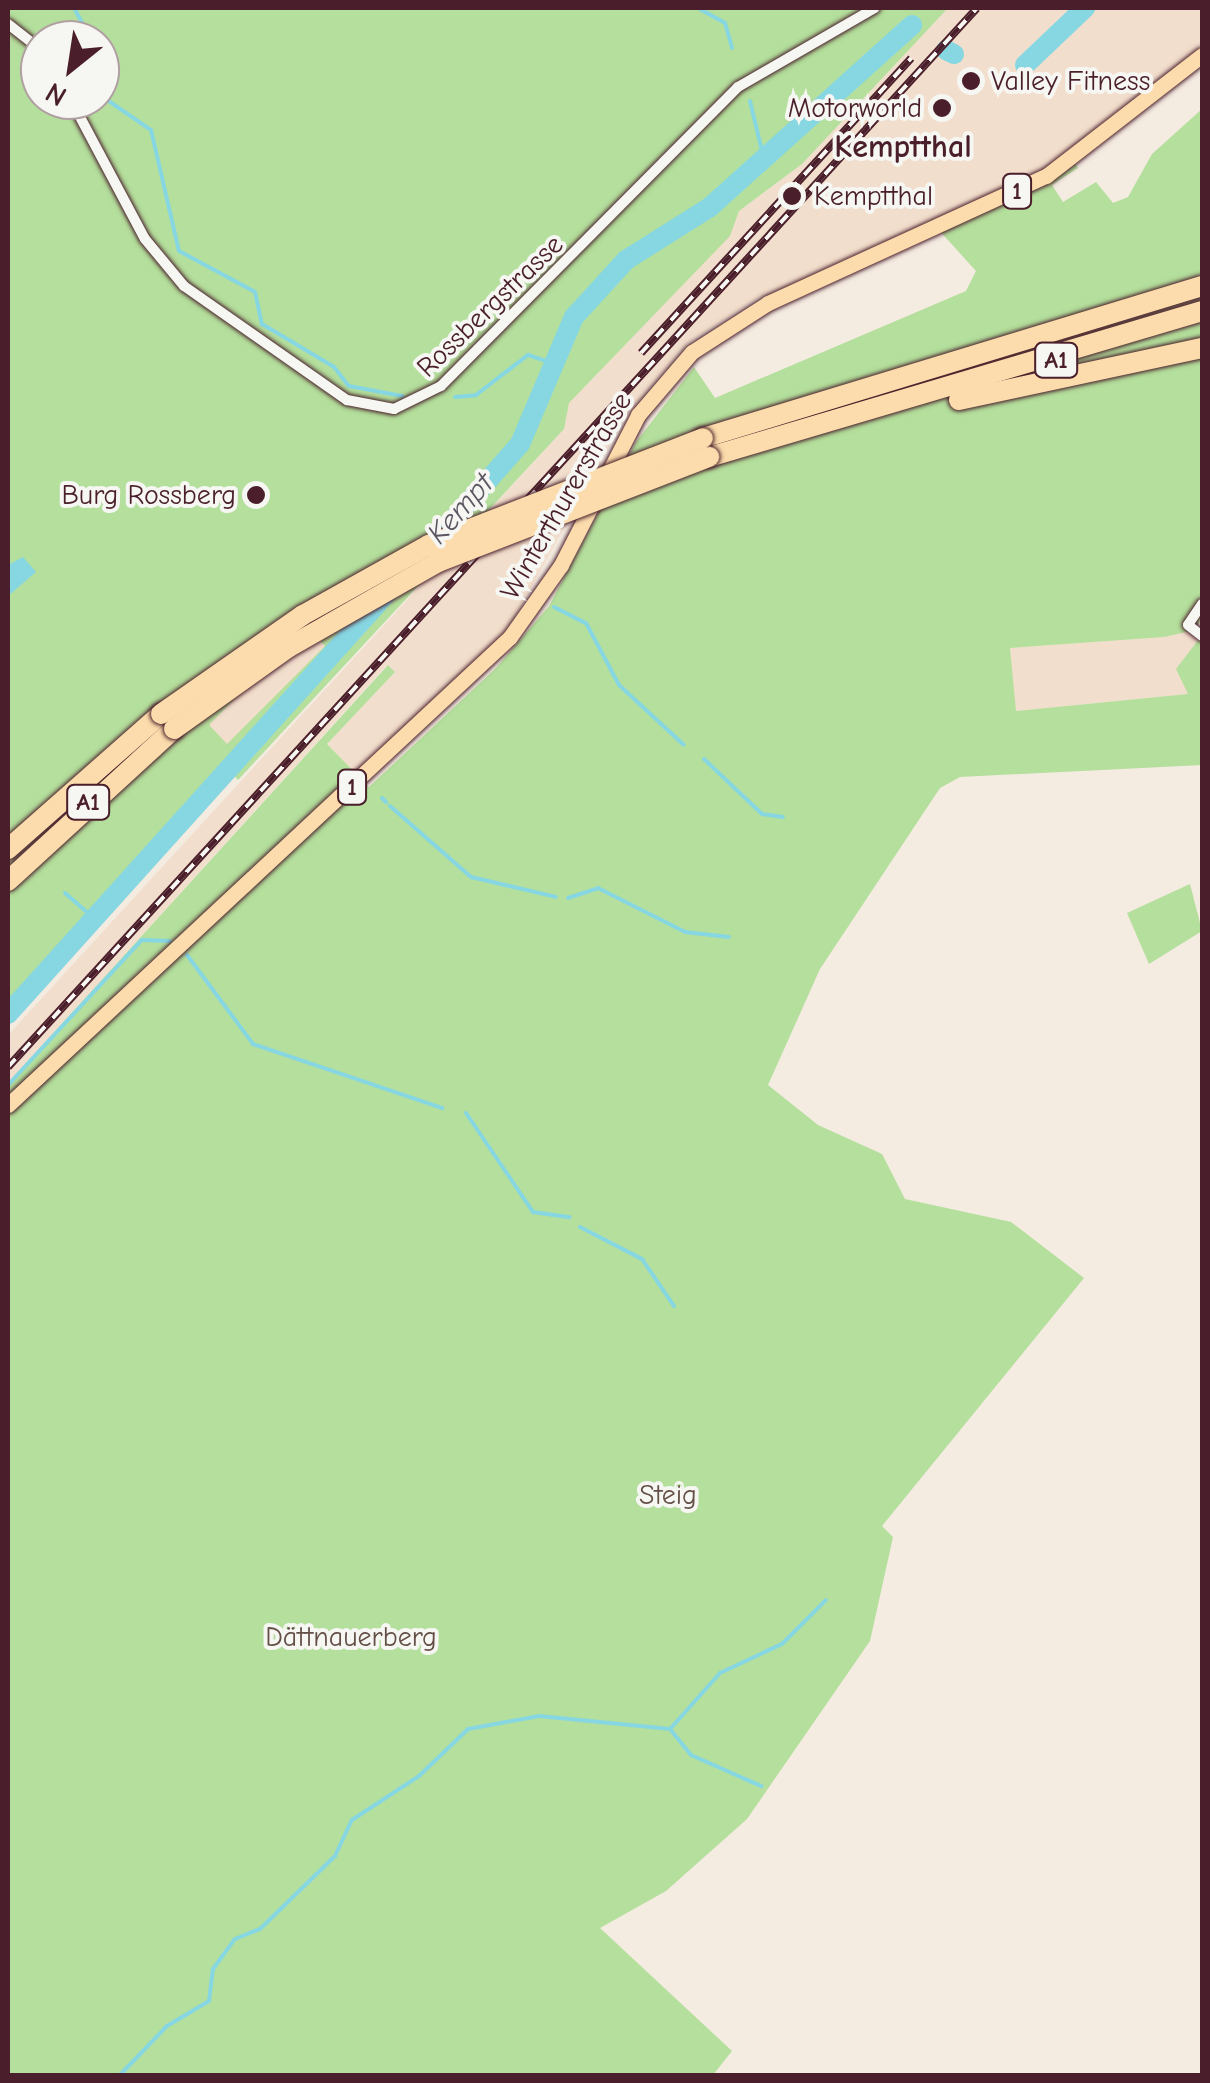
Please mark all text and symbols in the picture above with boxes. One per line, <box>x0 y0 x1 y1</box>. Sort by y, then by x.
north arrow <box>20 20 120 120</box>
place label: Valley Fitness <box>991 64 1150 98</box>
marker: Valley Fitness <box>960 70 982 92</box>
text: N <box>40 76 72 113</box>
place label: Motorworld <box>788 91 922 125</box>
marker: Motorworld <box>931 97 953 119</box>
district label: Kemptthal <box>834 128 972 166</box>
road number: 1 <box>1002 171 1032 211</box>
place label: Kemptthal <box>814 179 933 213</box>
marker: Kemptthal <box>779 183 805 209</box>
street label: Rossbergstrasse <box>410 228 570 384</box>
road number: A1 <box>1034 340 1078 380</box>
street label: Winterthurerstrasse <box>493 387 639 605</box>
water label: Kempt <box>420 466 502 552</box>
place label: Burg Rossberg <box>61 478 236 512</box>
marker: Burg Rossberg <box>245 484 267 506</box>
road number: 1 <box>337 767 367 807</box>
road number: A1 <box>66 782 110 822</box>
park label: Steig <box>639 1478 697 1512</box>
park label: Dättnauerberg <box>265 1620 437 1654</box>

